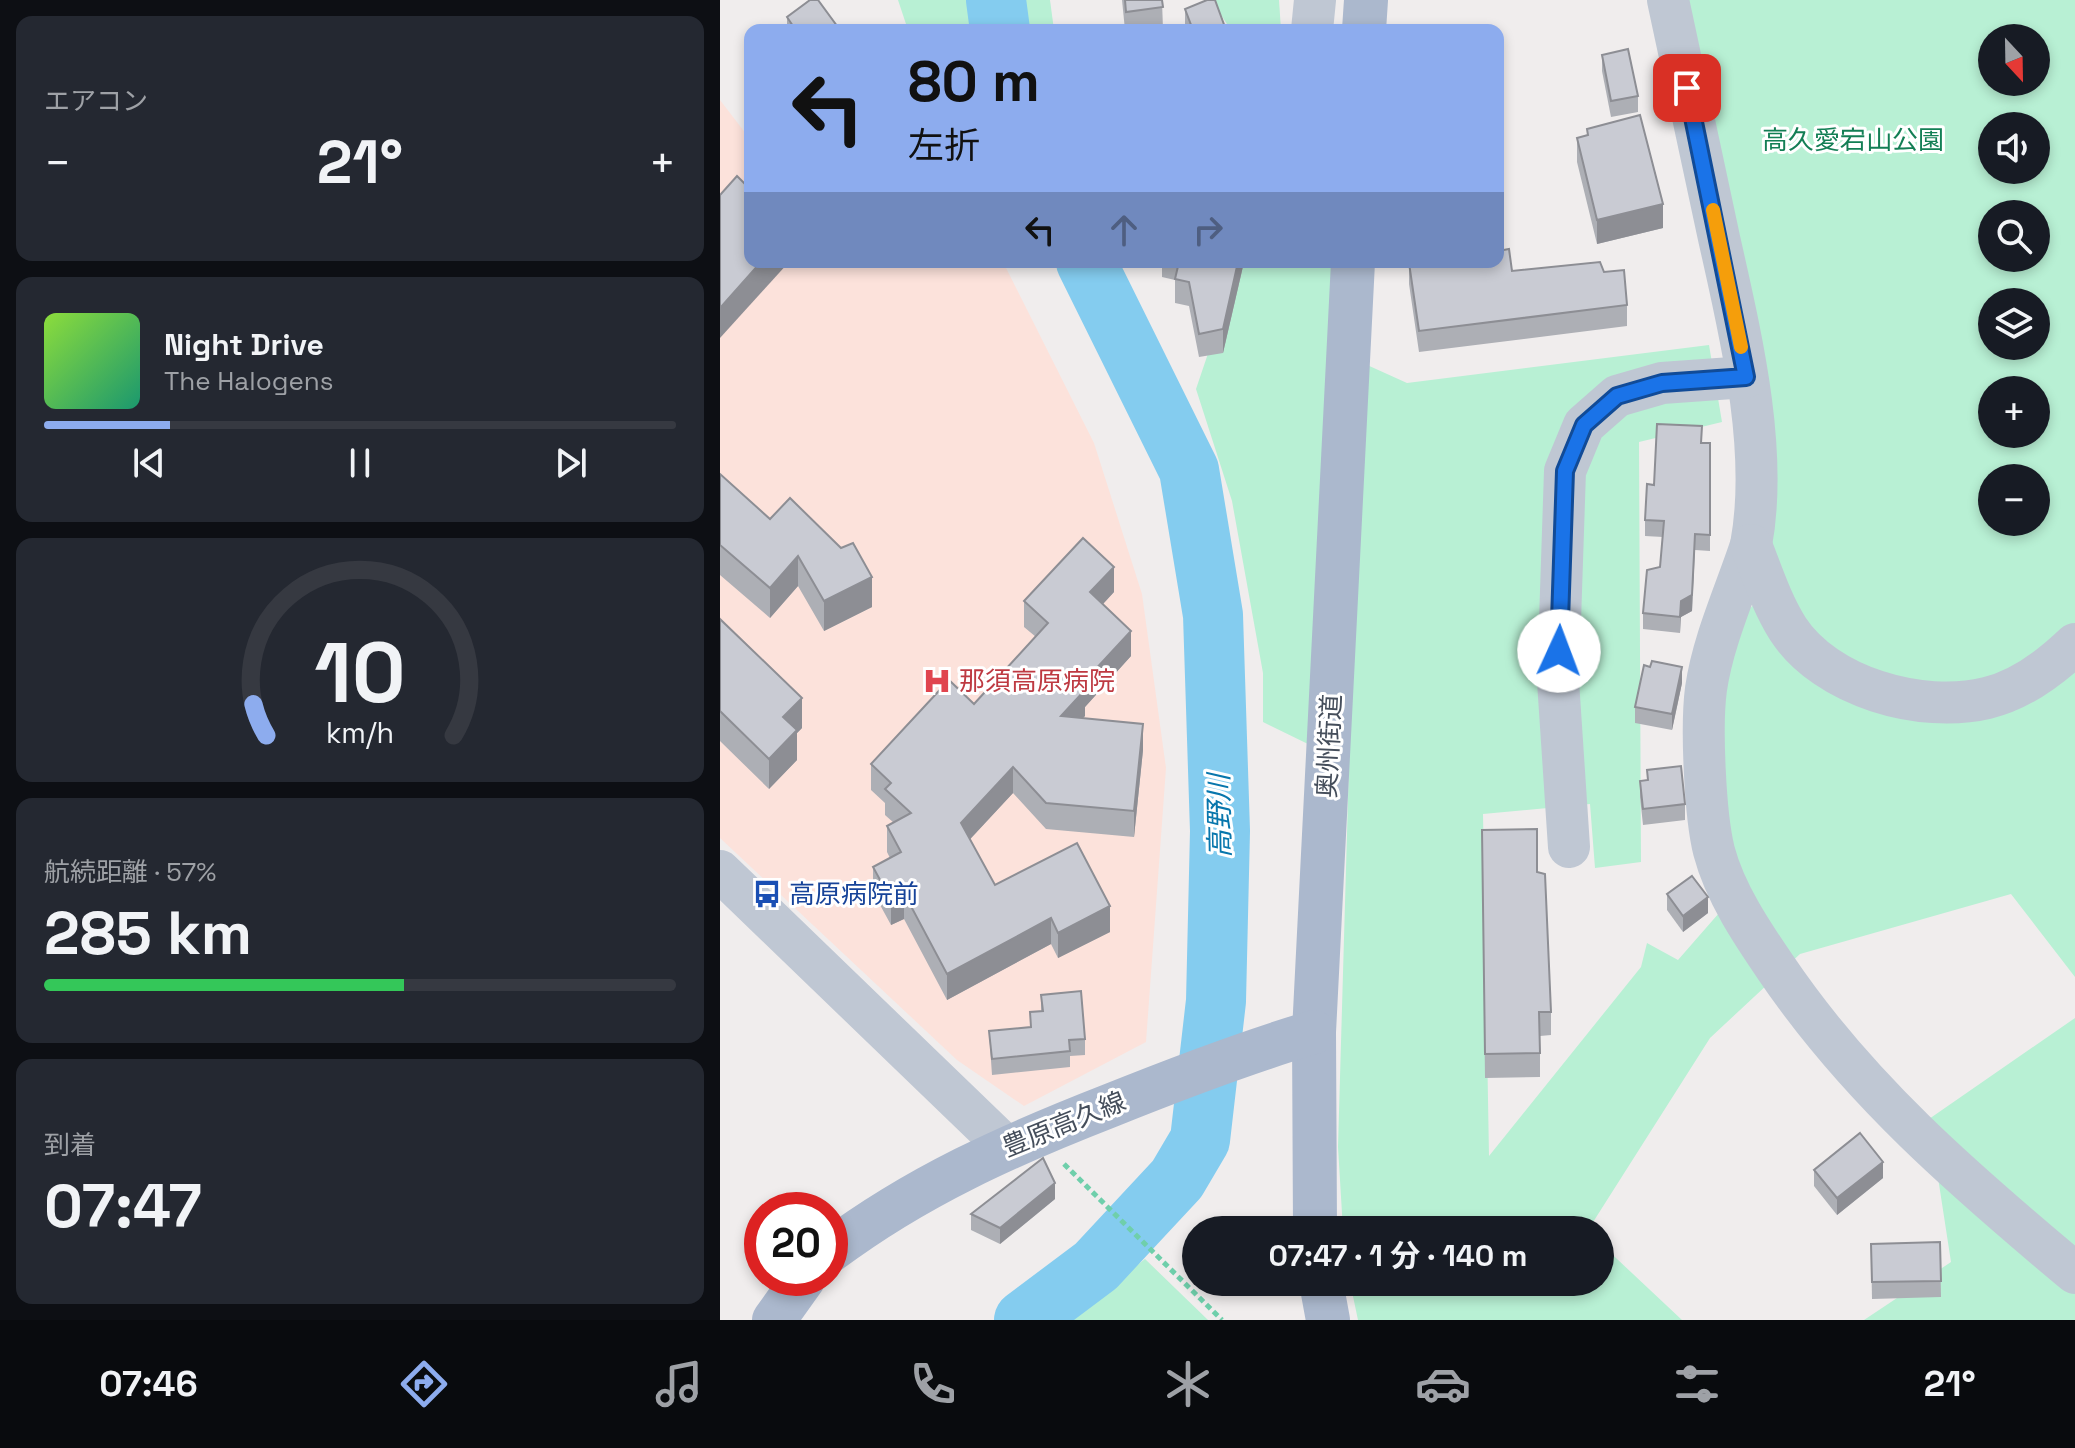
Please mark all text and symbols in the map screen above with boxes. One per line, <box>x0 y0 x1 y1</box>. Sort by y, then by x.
north arrow <box>1978 24 2050 96</box>
map controls <box>1978 24 2050 536</box>
text: 80 m <box>908 46 1040 117</box>
pin <box>1653 54 1721 122</box>
icon: left <box>776 56 880 160</box>
icon: arrive <box>1665 66 1709 110</box>
text: エアコン <box>44 84 148 118</box>
button: sound <box>1978 112 2050 184</box>
text: 左折 <box>908 123 980 169</box>
park label: 高久愛宕山公園 <box>1762 123 1944 157</box>
text: 21° <box>317 124 403 201</box>
text: − <box>44 135 71 191</box>
text: + <box>649 135 676 191</box>
button: search <box>1978 200 2050 272</box>
icon: left <box>1018 208 1062 252</box>
icon: ahead <box>1102 208 1146 252</box>
icon: right <box>1186 208 1230 252</box>
button: layers <box>1978 288 2050 360</box>
text: Night Drive <box>164 325 324 364</box>
text: The Halogens <box>164 364 333 398</box>
button: + <box>1978 376 2050 448</box>
icon: previous <box>127 441 171 485</box>
icon: pause <box>338 441 382 485</box>
icon: next <box>549 441 593 485</box>
button: − <box>1978 464 2050 536</box>
position arrow <box>1517 609 1601 693</box>
text: 10 <box>314 620 406 726</box>
place label: 那須高原病院 <box>959 664 1115 698</box>
hospital icon: 那須高原病院 <box>922 666 952 696</box>
street label: 奥州街道 <box>1309 693 1349 799</box>
text: km/h <box>326 715 394 751</box>
water label: 高野川 <box>1200 771 1238 858</box>
text: 航続距離 · 57% <box>44 855 216 889</box>
place label: 高原病院前 <box>789 877 919 911</box>
bus stop icon: 高原病院前 <box>752 879 782 909</box>
text: 285 km <box>44 895 252 972</box>
street label: 豊原高久線 <box>997 1084 1131 1164</box>
text: 到着 <box>44 1128 96 1162</box>
text: 07:47 <box>44 1168 202 1245</box>
speed limit sign: 20 <box>744 1192 848 1296</box>
text: 07:47 · 1 分 · 140 m <box>1269 1236 1527 1275</box>
icon: directions <box>396 1356 452 1412</box>
icon: music <box>651 1356 707 1412</box>
icon: phone <box>905 1356 961 1412</box>
icon: climate <box>1160 1356 1216 1412</box>
icon: car <box>1415 1356 1471 1412</box>
icon: filters <box>1669 1356 1725 1412</box>
text: 07:46 <box>99 1361 198 1407</box>
text: 21° <box>1924 1361 1976 1407</box>

